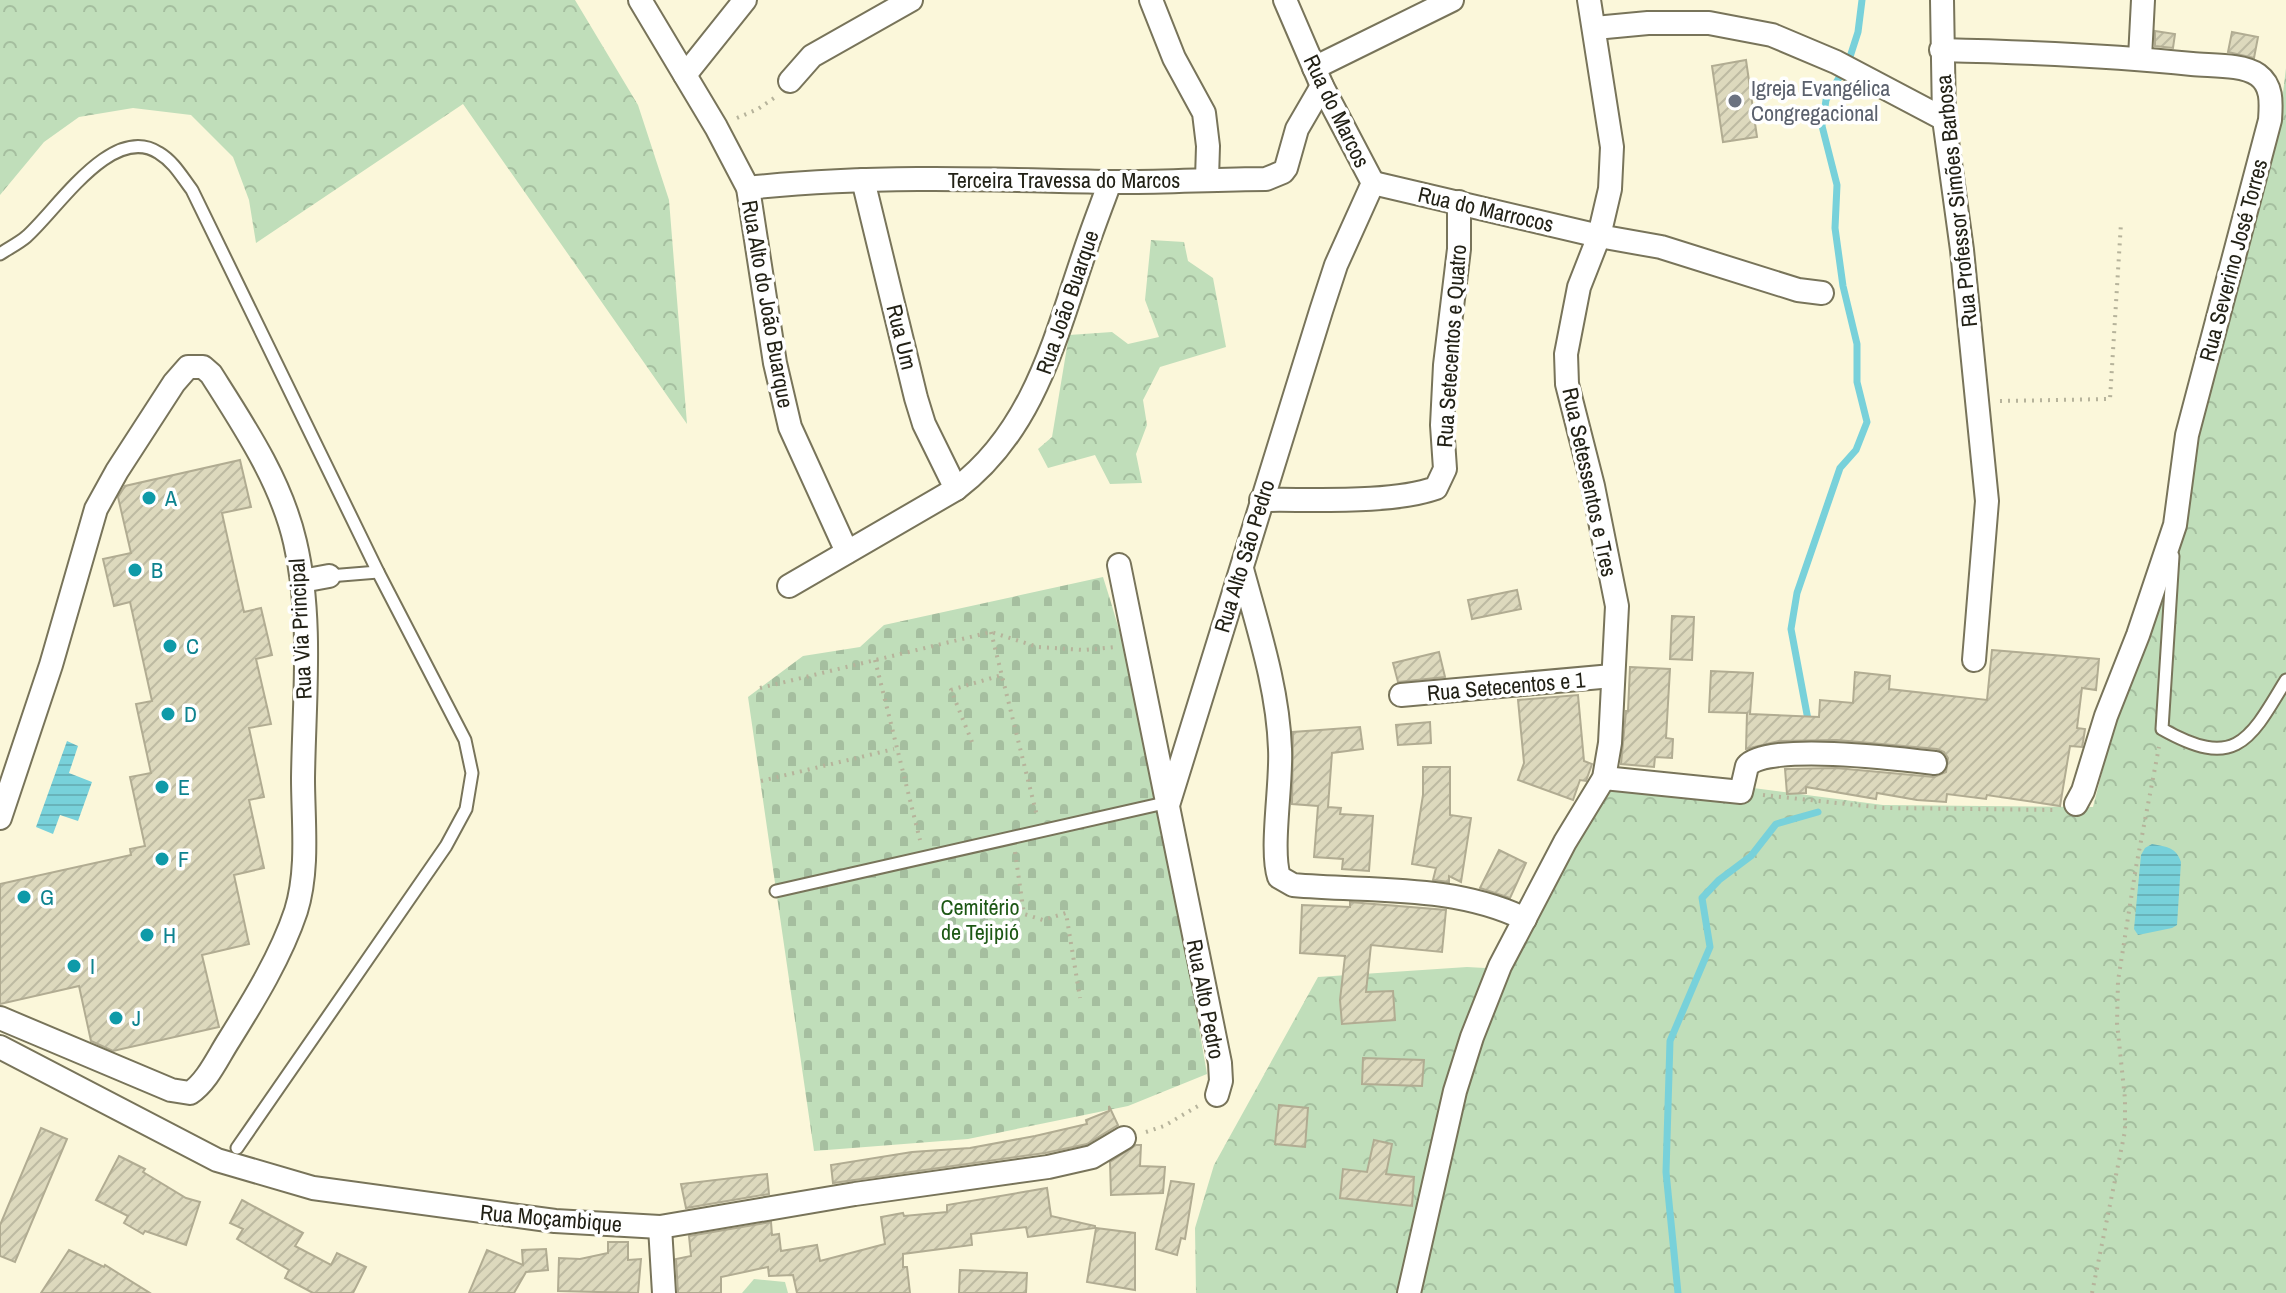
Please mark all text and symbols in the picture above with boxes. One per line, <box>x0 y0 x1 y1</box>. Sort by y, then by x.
street label: Rua do Marcos <box>1297 49 1377 173</box>
place label: Igreja Evangélica Congregacional <box>1751 73 1890 128</box>
street label: Rua Professor Simões Barbosa <box>1928 73 1984 329</box>
marker: Igreja Evangélica Congregacional <box>1726 92 1744 110</box>
street label: Rua Severino José Torres <box>2192 156 2274 364</box>
street label: Terceira Travessa do Marcos <box>948 165 1180 195</box>
street label: Rua do Marrocos <box>1415 179 1557 239</box>
street label: Rua Alto do João Buarque <box>735 198 801 410</box>
street label: Rua João Buarque <box>1028 226 1106 378</box>
street label: Rua Setecentos e Quatro <box>1429 243 1473 449</box>
street label: Rua Um <box>879 301 925 373</box>
street label: Rua Setessentos e Tres <box>1555 385 1625 579</box>
street label: Rua Alto São Pedro <box>1206 476 1282 636</box>
place label: A <box>164 483 178 513</box>
marker: A <box>140 489 158 507</box>
place label: B <box>151 555 163 585</box>
street label: Rua Via Principal <box>281 558 319 700</box>
marker: B <box>126 561 144 579</box>
place label: C <box>186 631 199 661</box>
marker: C <box>161 637 179 655</box>
street label: Rua Setecentos e 1 <box>1426 664 1586 708</box>
place label: D <box>184 699 197 729</box>
marker: D <box>159 705 177 723</box>
place label: E <box>178 772 190 802</box>
marker: E <box>153 778 171 796</box>
place label: F <box>178 844 189 874</box>
marker: F <box>153 850 171 868</box>
place label: G <box>40 882 54 912</box>
marker: G <box>15 888 33 906</box>
park label: Cemitério de Tejipió <box>940 892 1020 947</box>
place label: H <box>163 920 176 950</box>
marker: H <box>138 926 156 944</box>
street label: Rua Alto Pedro <box>1180 937 1232 1061</box>
place label: I <box>90 951 95 981</box>
marker: I <box>65 957 83 975</box>
place label: J <box>132 1003 141 1033</box>
marker: J <box>107 1009 125 1027</box>
street label: Rua Moçambique <box>479 1197 623 1239</box>

